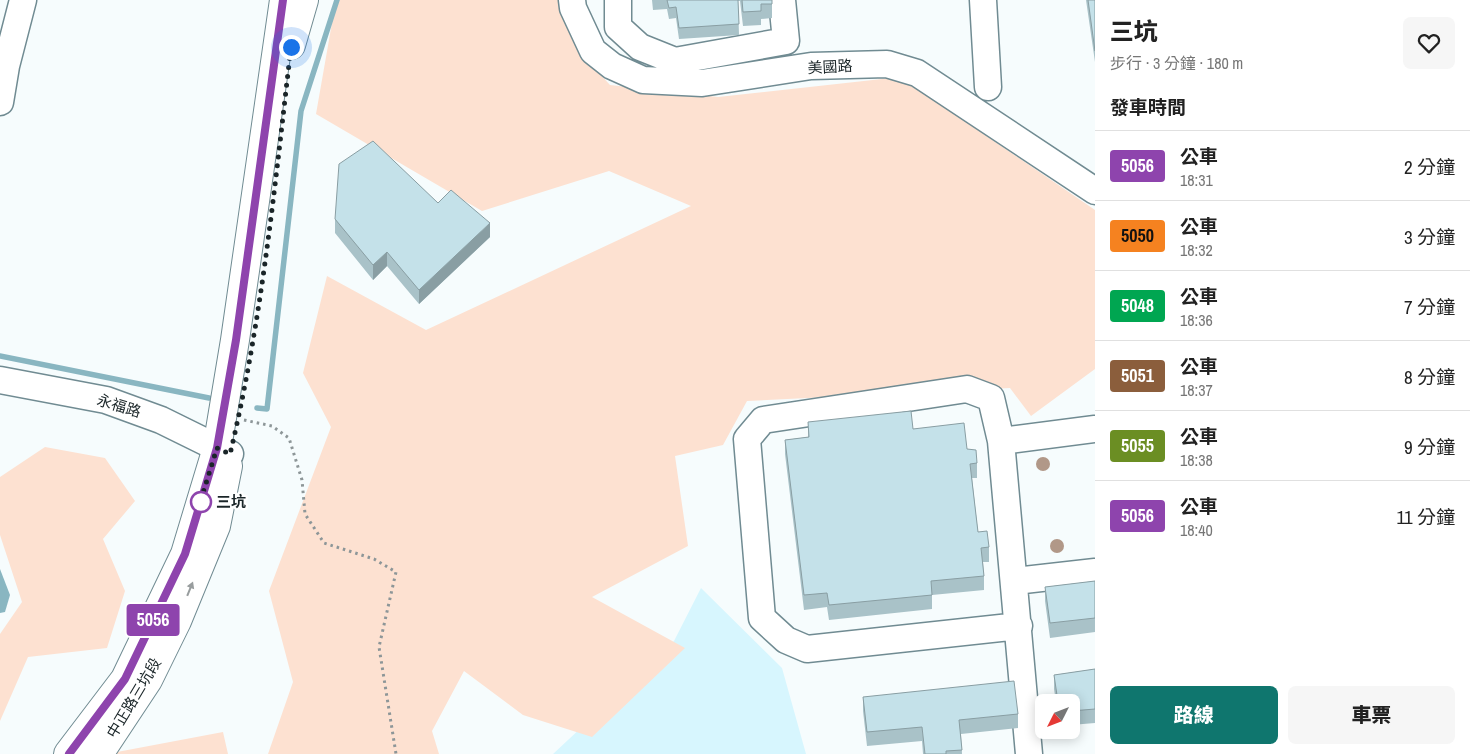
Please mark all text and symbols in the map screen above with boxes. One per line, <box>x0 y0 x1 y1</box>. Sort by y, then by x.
text: 三坑 <box>1110 15 1158 47</box>
button: heart <box>1403 17 1455 69</box>
your location <box>279 35 304 60</box>
text: 步行 · 3 分鐘 · 180 m <box>1110 52 1243 74</box>
street label: 美國路 <box>807 55 853 78</box>
text: 發車時間 <box>1110 94 1186 120</box>
text: 公車 <box>1180 143 1218 169</box>
text: 5056 <box>1121 153 1154 178</box>
text: 2 分鐘 <box>1404 154 1455 180</box>
text: 18:31 <box>1180 169 1213 191</box>
text: 公車 <box>1180 213 1218 239</box>
text: 5050 <box>1121 223 1154 248</box>
text: 3 分鐘 <box>1404 224 1455 250</box>
text: 18:32 <box>1180 239 1213 261</box>
text: 公車 <box>1180 283 1218 309</box>
text: 5048 <box>1121 293 1154 318</box>
text: 7 分鐘 <box>1404 294 1455 320</box>
text: 18:36 <box>1180 309 1213 331</box>
text: 公車 <box>1180 353 1218 379</box>
text: 5051 <box>1121 363 1154 388</box>
text: 8 分鐘 <box>1404 364 1455 390</box>
text: 18:37 <box>1180 379 1213 401</box>
street label: 永福路 <box>95 389 144 422</box>
text: 公車 <box>1180 423 1218 449</box>
text: 5055 <box>1121 433 1154 458</box>
text: 9 分鐘 <box>1404 434 1455 460</box>
text: 18:38 <box>1180 449 1213 471</box>
marker: 三坑 <box>190 491 212 513</box>
place label: 三坑 <box>216 491 246 512</box>
text: 公車 <box>1180 493 1218 519</box>
text: 5056 <box>1121 503 1154 528</box>
text: 11 分鐘 <box>1396 504 1455 530</box>
text: 18:40 <box>1180 519 1213 541</box>
one-way arrow <box>186 581 194 596</box>
line badge: 5056 <box>118 604 188 636</box>
text: 5056 <box>137 607 169 632</box>
street label: 中正路三坑段 <box>101 654 166 742</box>
button: 路線 <box>1110 686 1278 744</box>
button: 車票 <box>1288 686 1455 744</box>
north arrow <box>1035 694 1080 739</box>
map controls <box>1035 694 1080 739</box>

